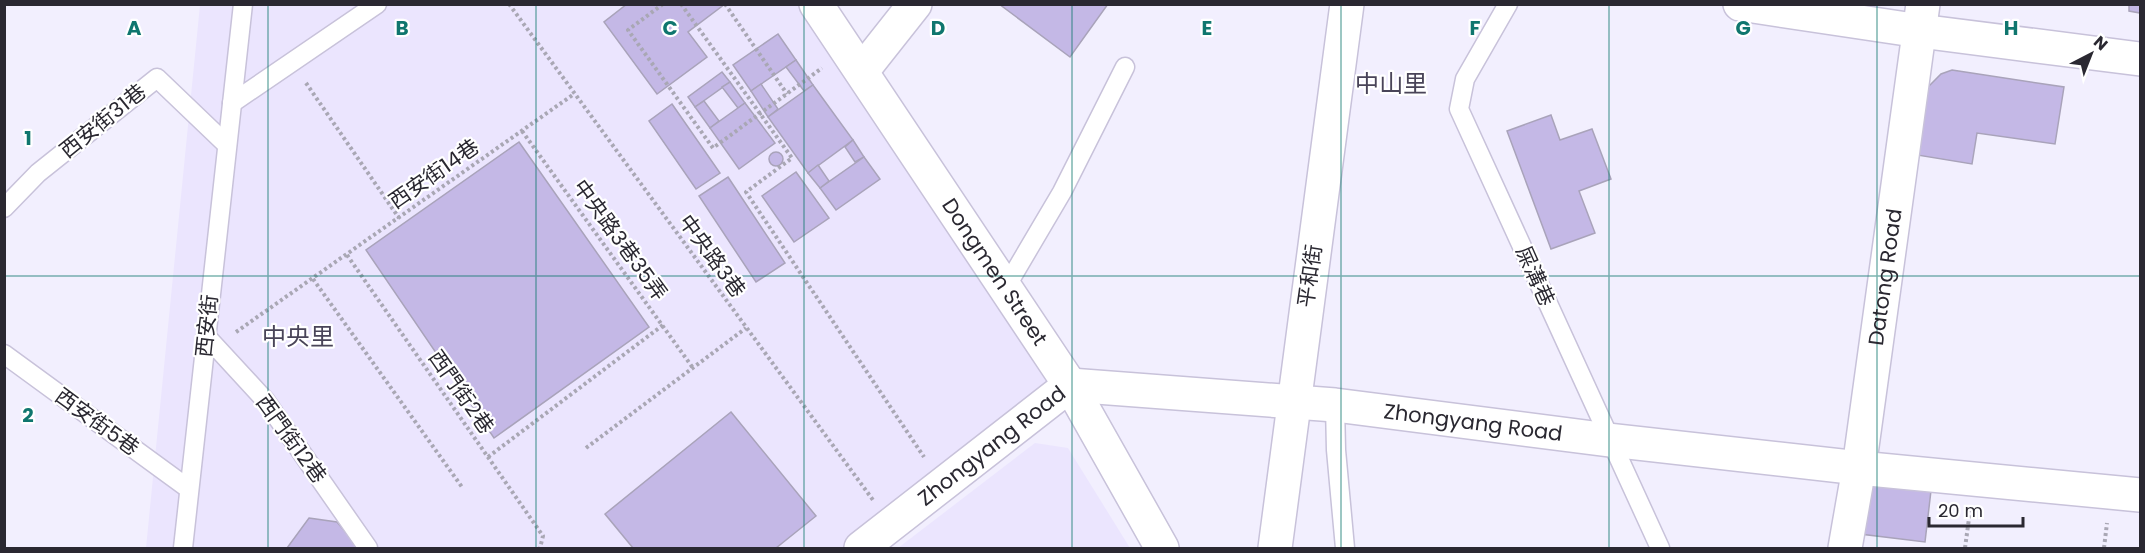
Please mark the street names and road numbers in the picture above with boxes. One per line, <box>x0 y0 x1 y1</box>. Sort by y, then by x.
street label: 西安街31巷 <box>54 77 152 164</box>
street label: 西安街14巷 <box>383 132 485 215</box>
street label: 中央路3巷35弄 <box>567 173 674 306</box>
street label: Dongmen Street <box>935 192 1055 351</box>
street label: Datong Road <box>1861 207 1909 347</box>
street label: 中央路3巷 <box>672 208 752 303</box>
street label: 屎溝巷 <box>1509 241 1562 310</box>
street label: 平和街 <box>1291 243 1328 309</box>
street label: 西安街 <box>189 293 224 359</box>
street label: 西門街2巷 <box>422 344 501 439</box>
street label: Zhongyang Road <box>912 379 1071 512</box>
street label: 西安街5巷 <box>49 381 145 462</box>
street label: 西門街12巷 <box>249 389 333 489</box>
street label: Zhongyang Road <box>1382 396 1564 448</box>

